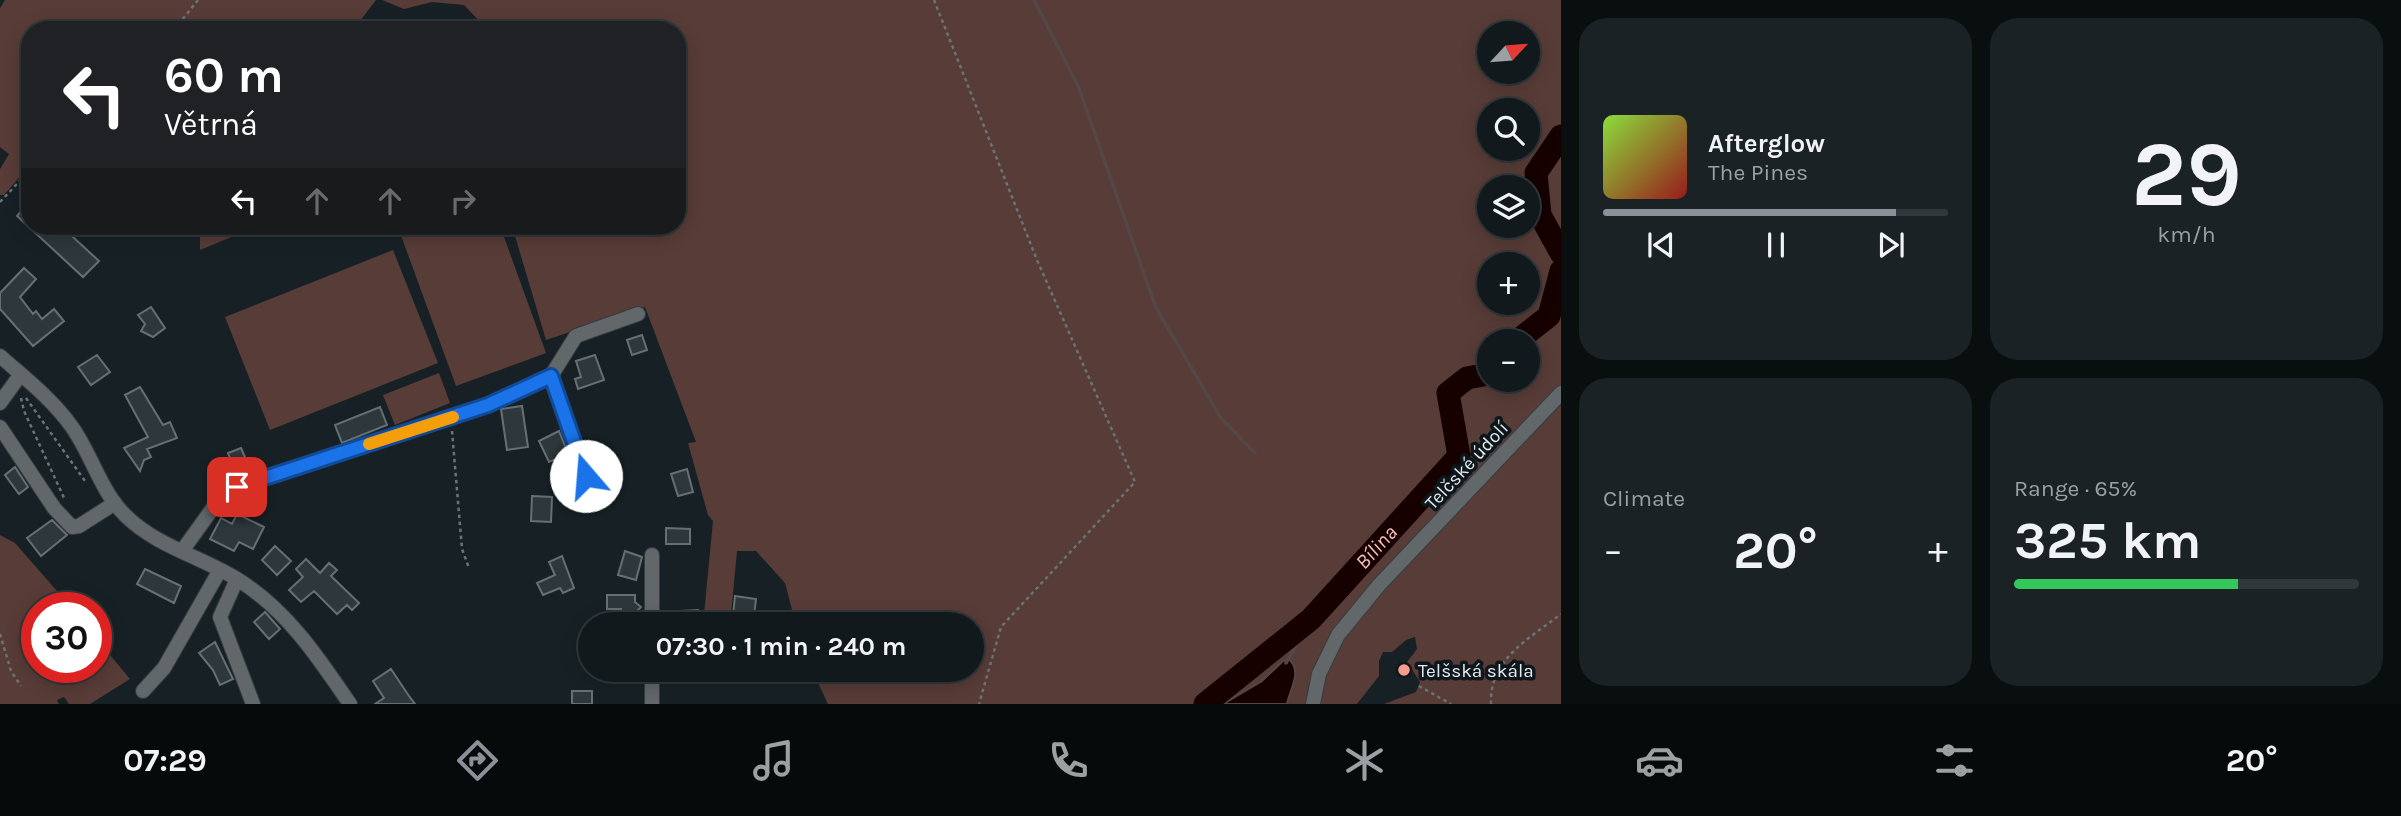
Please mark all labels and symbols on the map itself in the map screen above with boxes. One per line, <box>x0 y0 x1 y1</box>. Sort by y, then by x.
north arrow <box>1477 21 1540 84</box>
street label: Telčské údolí <box>1420 417 1513 514</box>
position arrow <box>549 439 623 513</box>
pin <box>207 457 267 517</box>
water label: Bílina <box>1350 520 1402 574</box>
speed limit sign: 30 <box>21 592 112 683</box>
place label: Telšská skála <box>1418 660 1534 682</box>
marker: Telšská skála <box>1396 662 1412 678</box>

